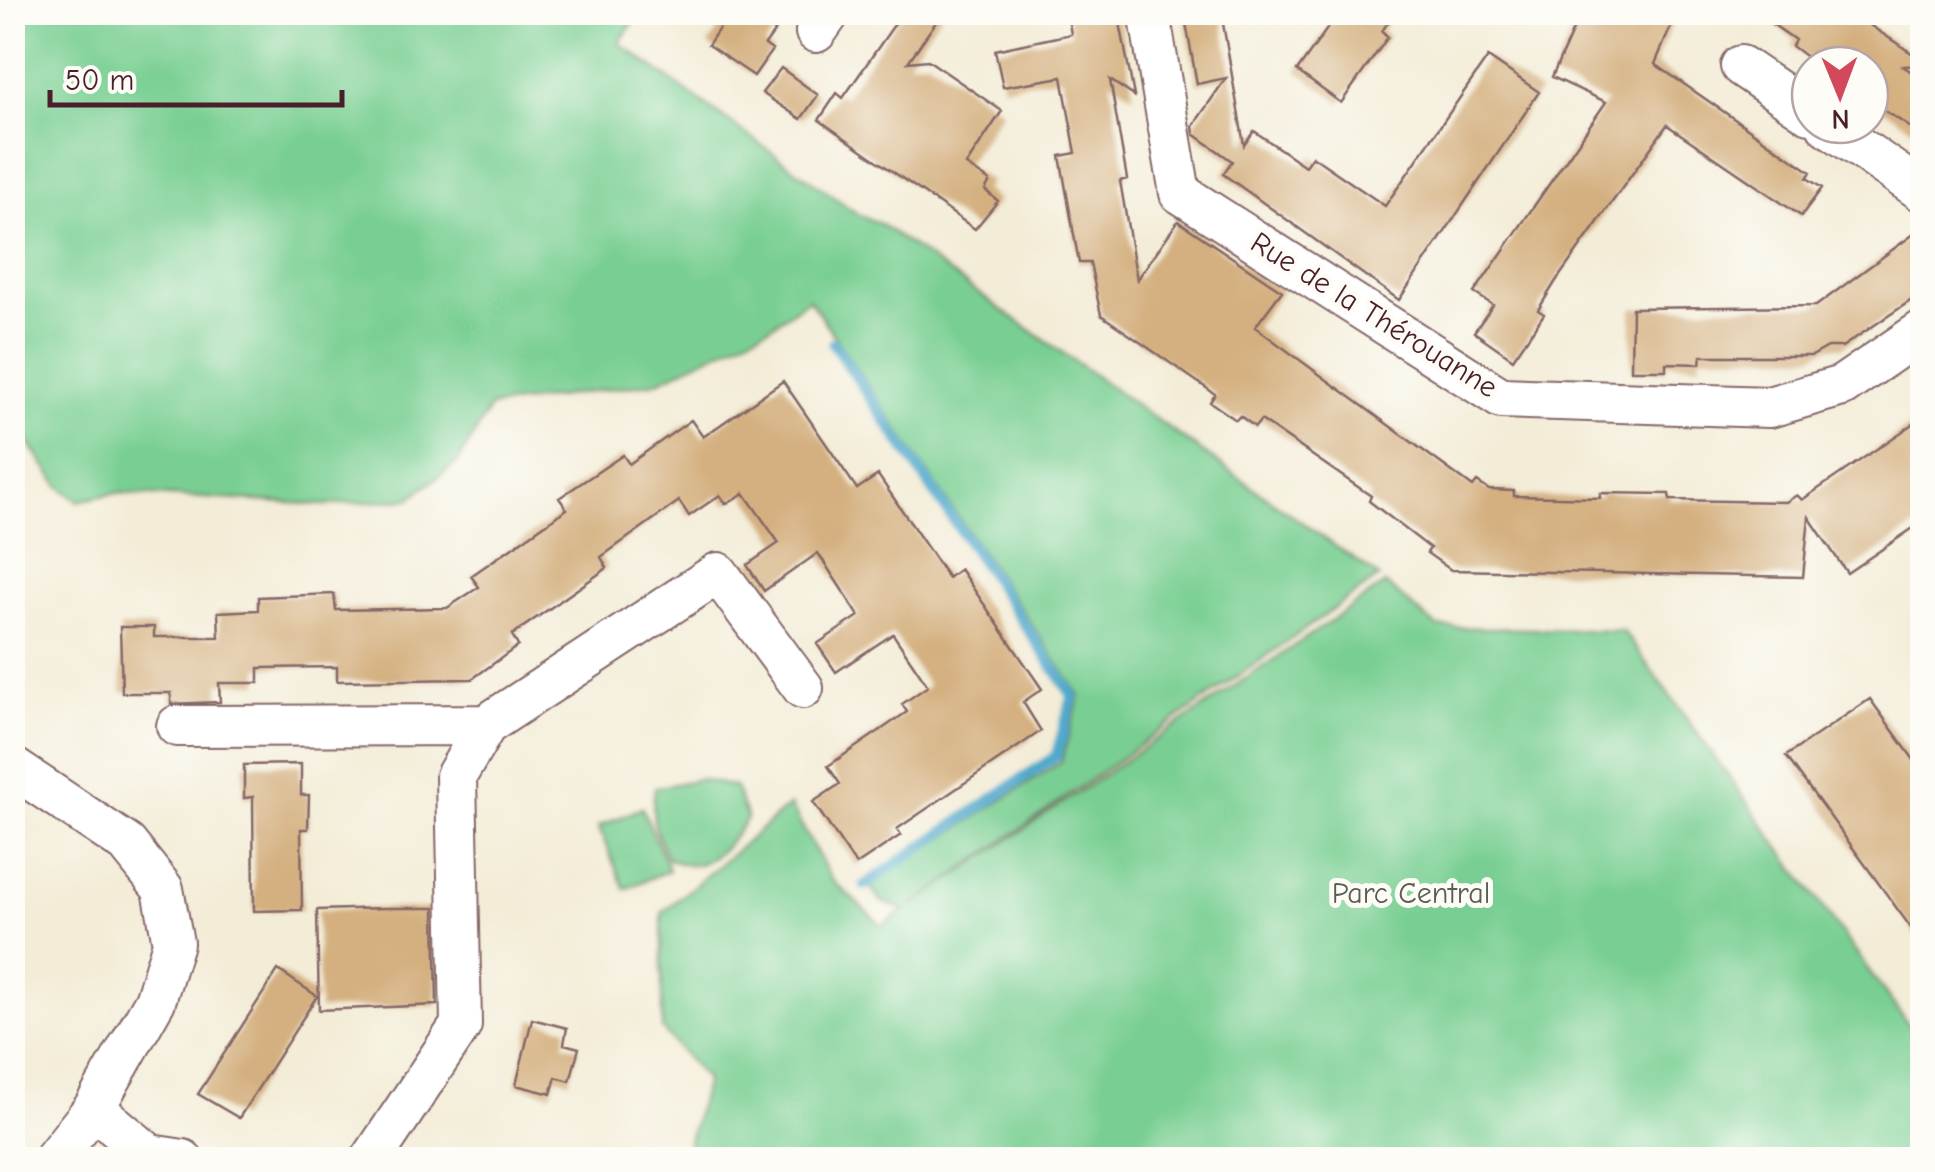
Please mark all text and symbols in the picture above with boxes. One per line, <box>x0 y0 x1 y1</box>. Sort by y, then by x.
scale bar <box>50 45 342 107</box>
north arrow <box>1790 45 1890 145</box>
text: 50 m <box>65 63 134 98</box>
text: N <box>1831 103 1850 135</box>
street label: Rue de la Thérouanne <box>1244 225 1504 405</box>
park label: Parc Central <box>1332 876 1490 911</box>

